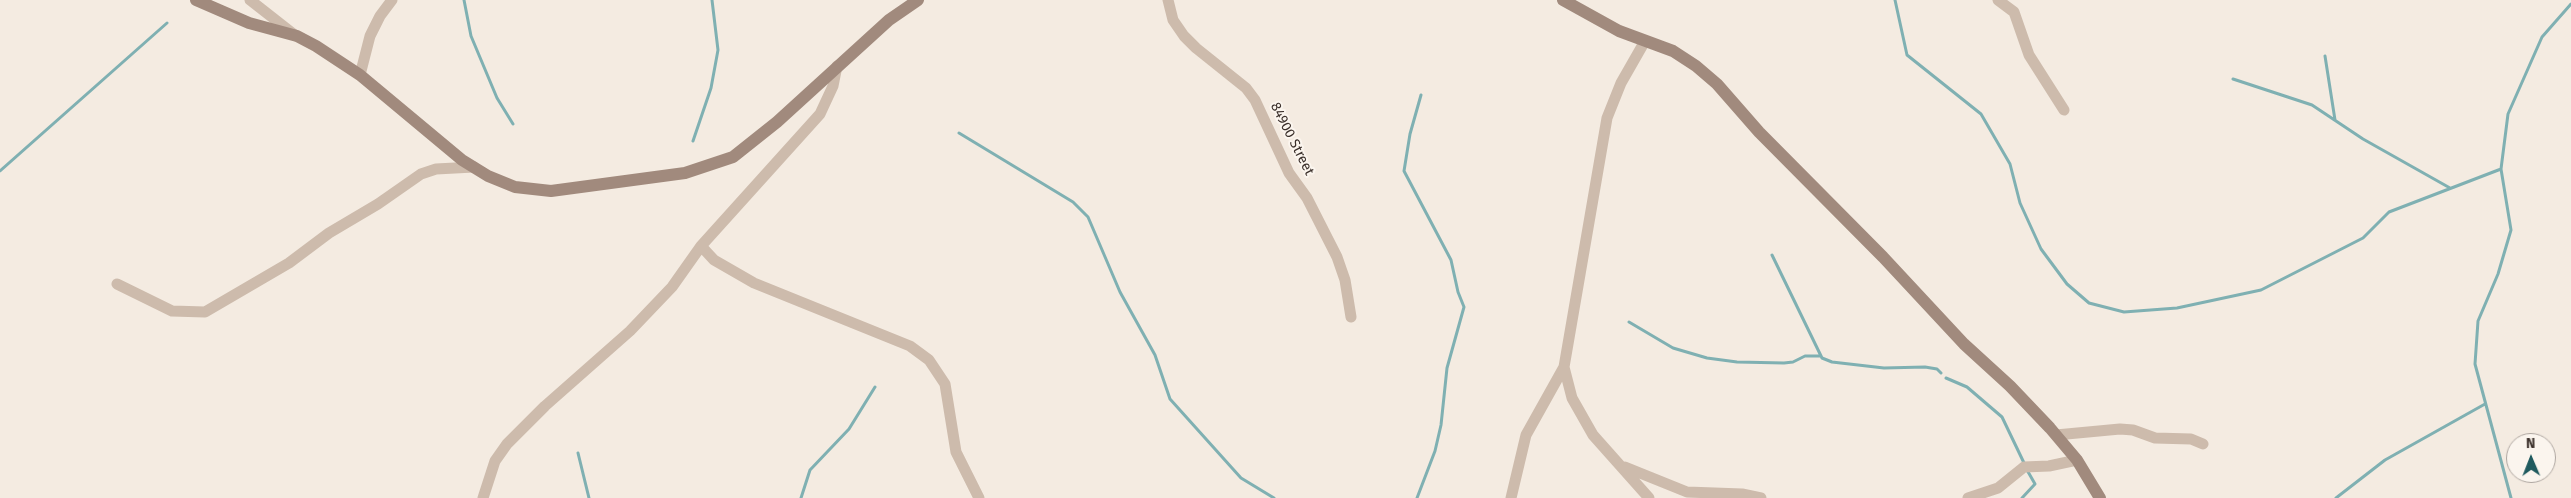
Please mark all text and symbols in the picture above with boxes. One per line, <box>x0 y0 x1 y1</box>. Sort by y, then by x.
street label: 84900 Street <box>1266 100 1318 178</box>
north arrow <box>2506 433 2556 483</box>
text: N <box>2526 435 2536 452</box>

